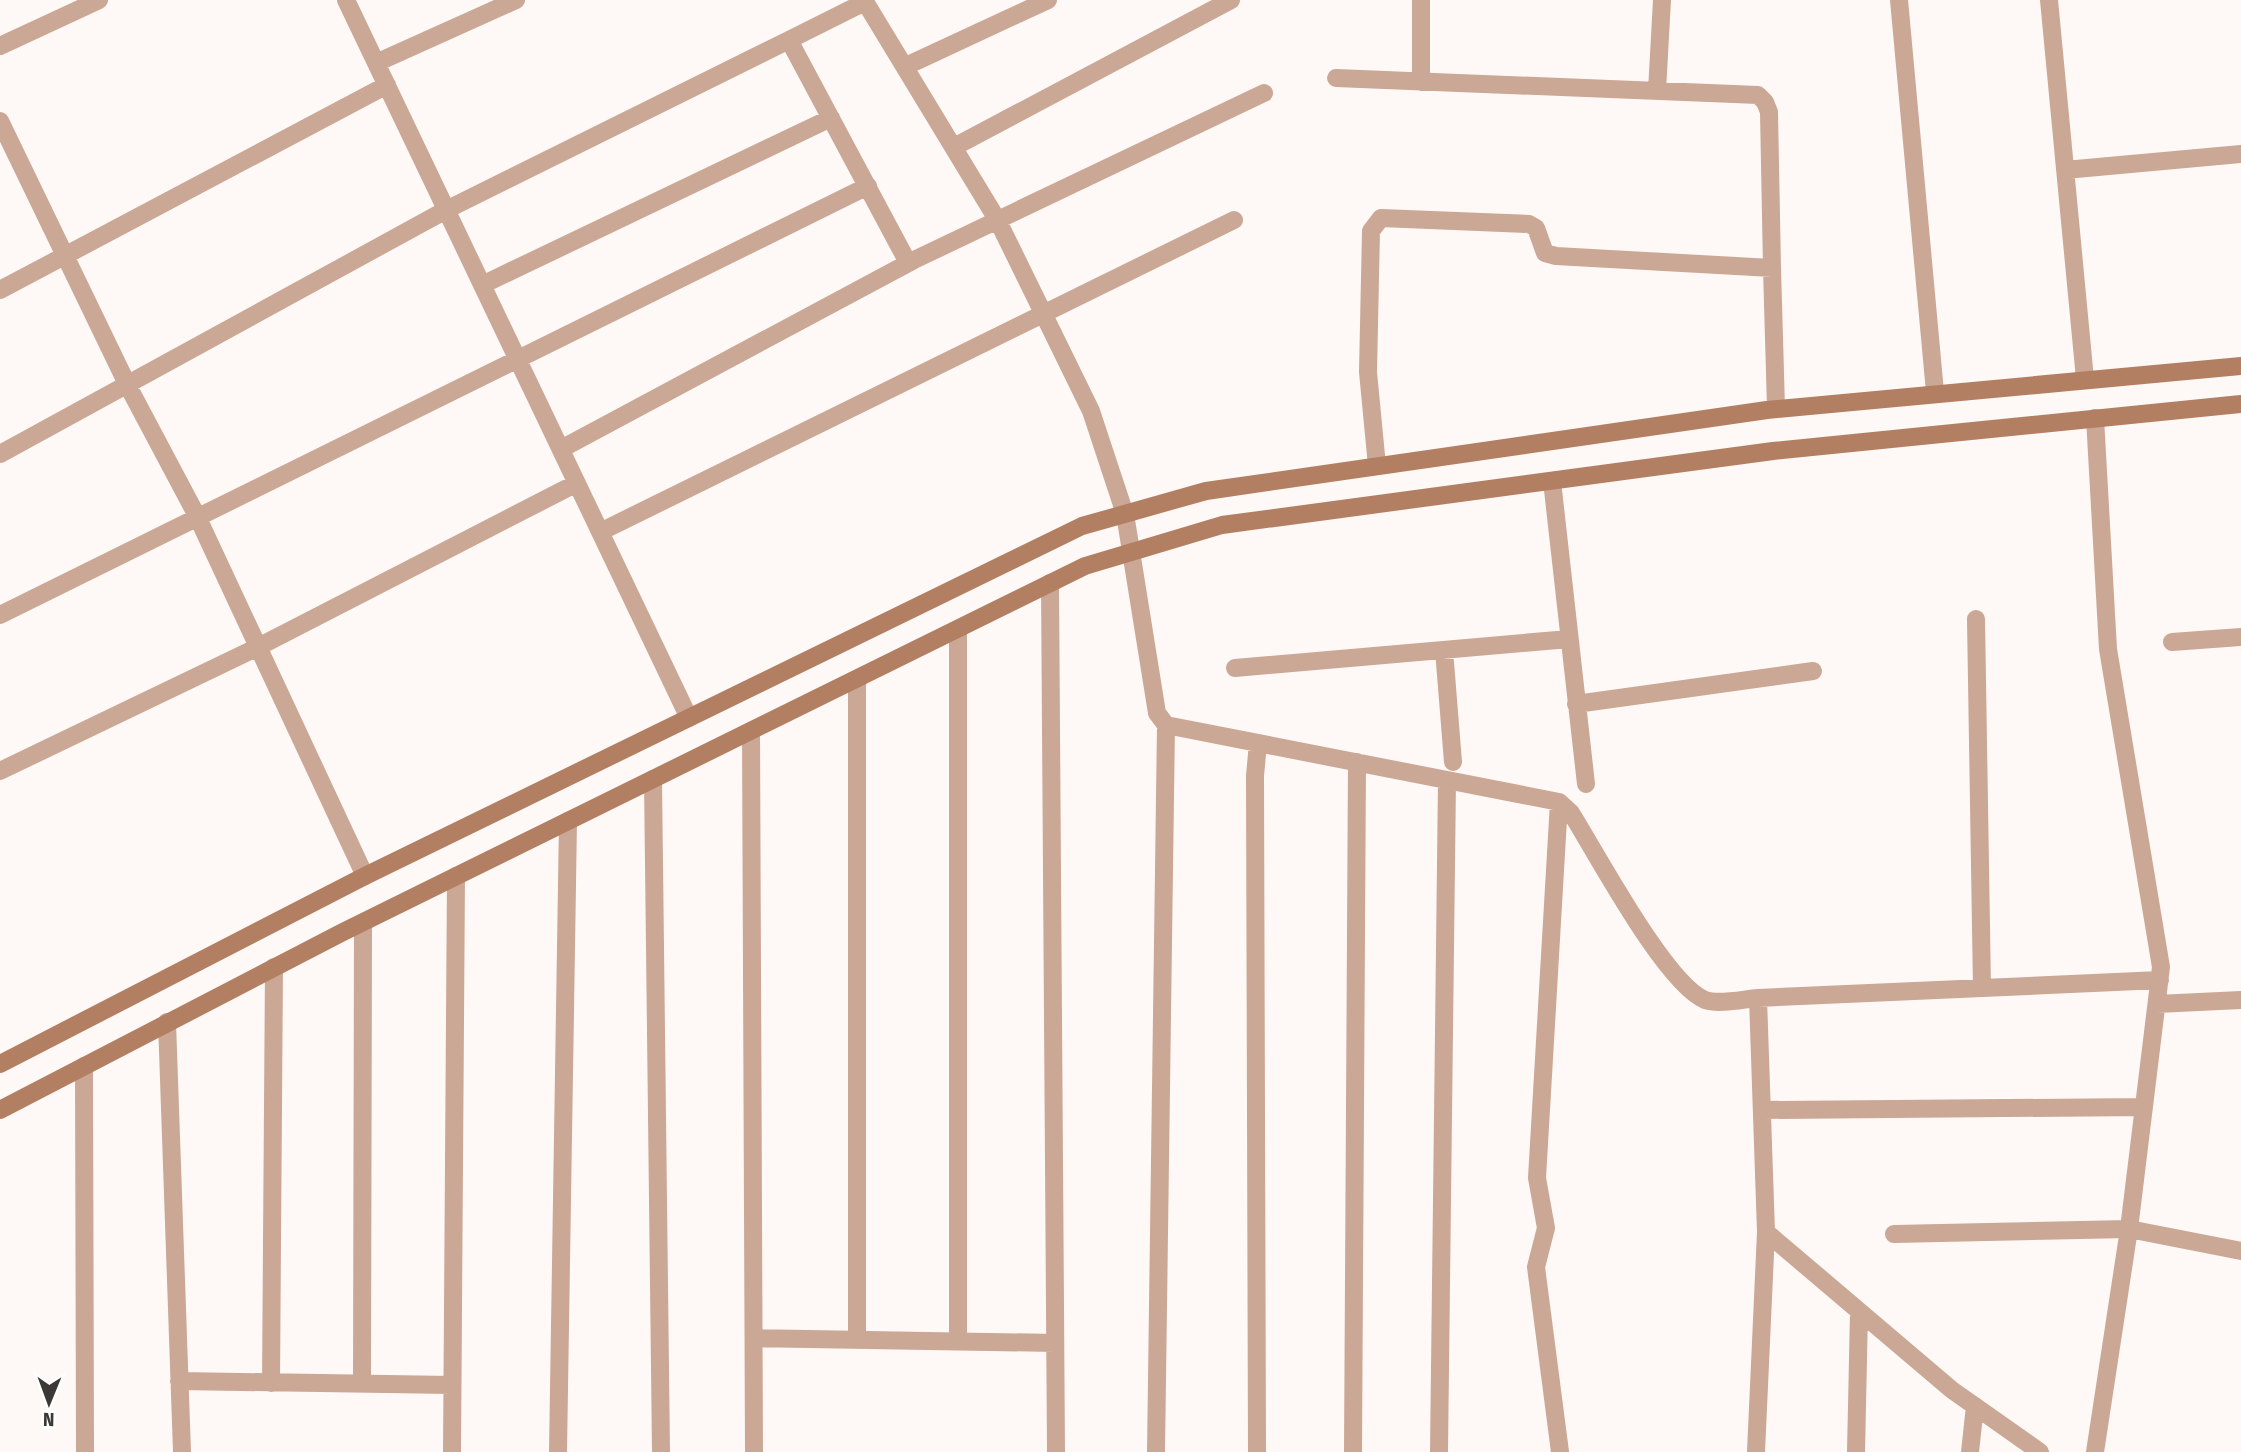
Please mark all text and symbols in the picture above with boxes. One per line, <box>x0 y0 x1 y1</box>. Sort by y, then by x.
north arrow <box>14 1368 84 1438</box>
text: N <box>43 1408 55 1431</box>

